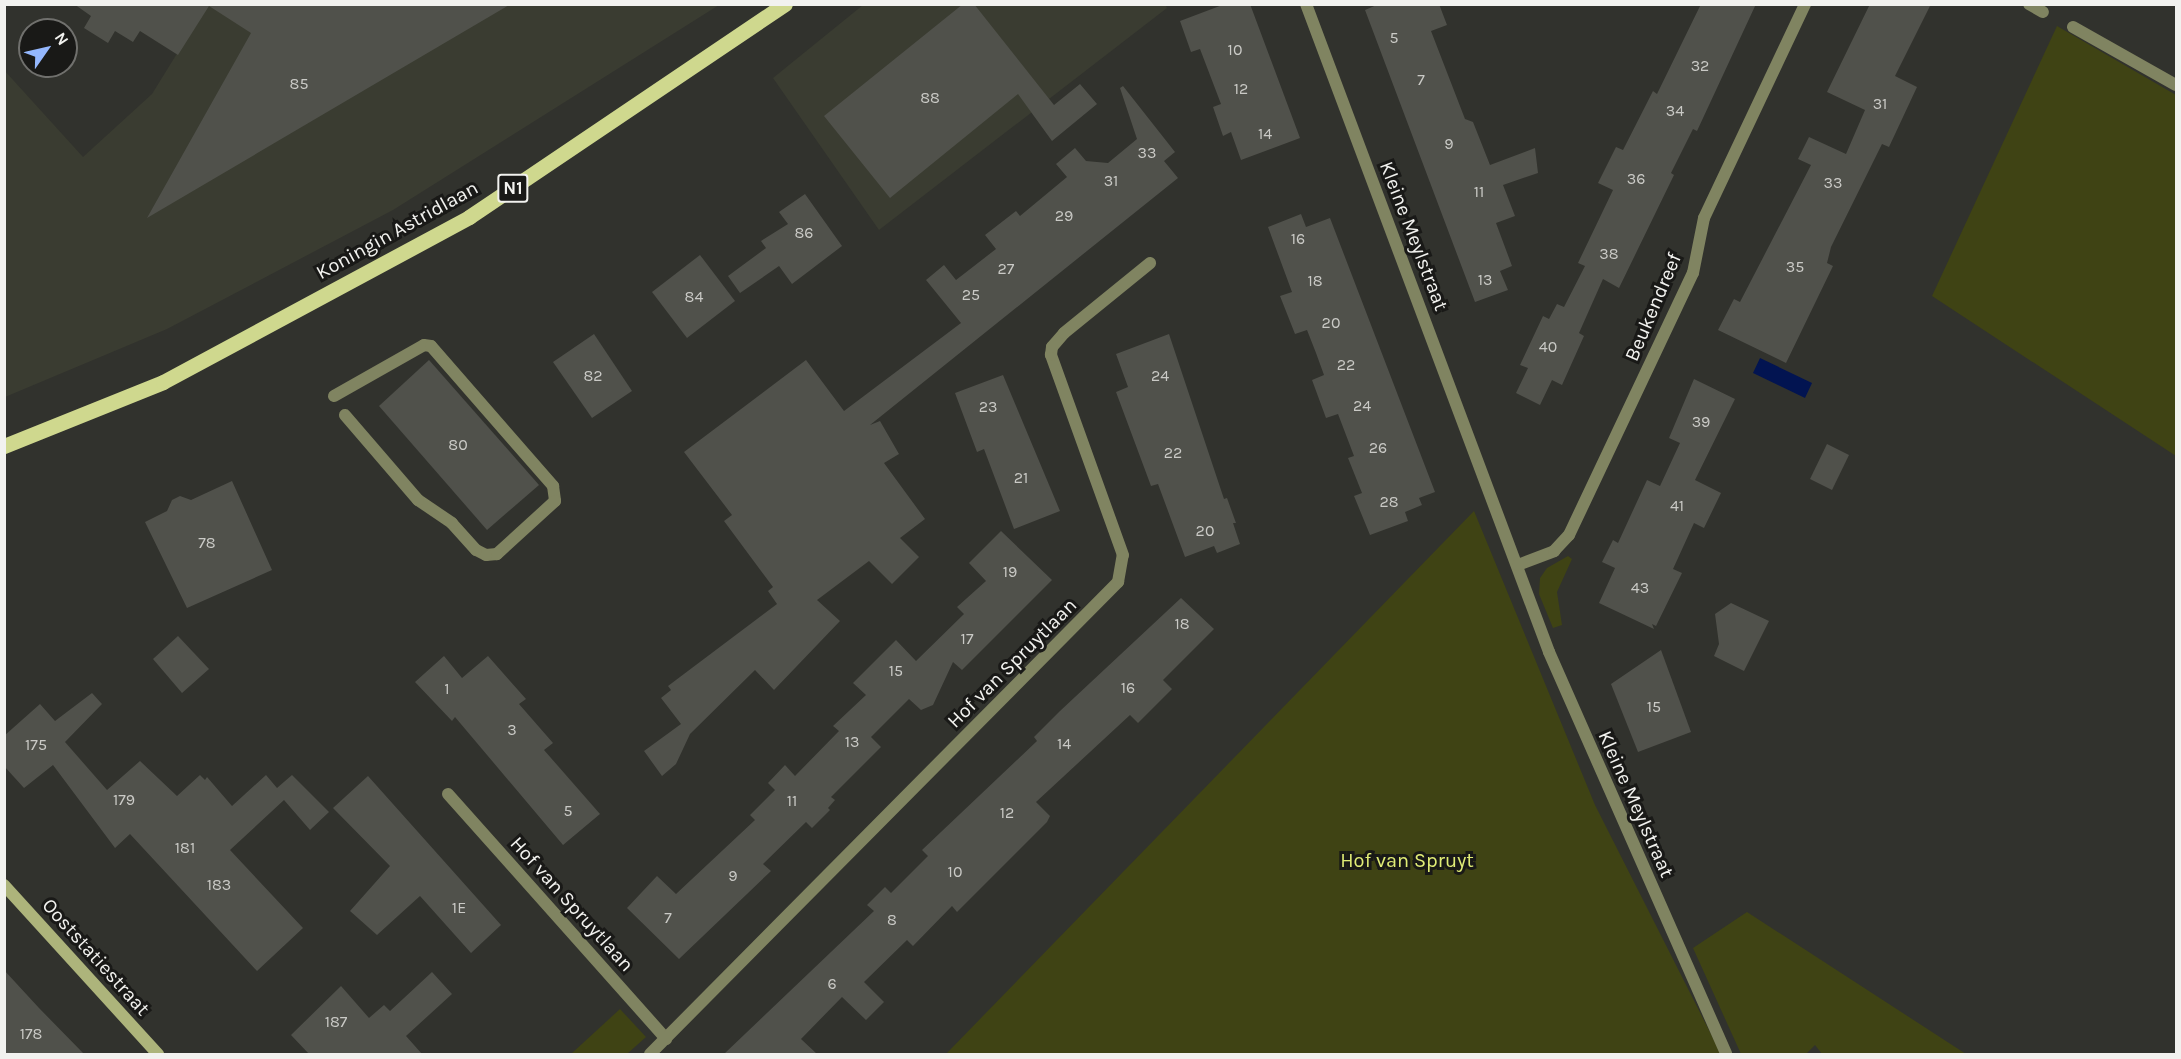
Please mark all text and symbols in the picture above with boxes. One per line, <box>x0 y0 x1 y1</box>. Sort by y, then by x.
north arrow <box>18 18 78 78</box>
house number: 5 <box>1389 28 1399 48</box>
text: N <box>51 29 73 49</box>
house number: 10 <box>1228 40 1242 60</box>
house number: 32 <box>1691 56 1709 76</box>
house number: 7 <box>1417 70 1425 90</box>
house number: 85 <box>290 74 308 94</box>
house number: 12 <box>1234 79 1248 99</box>
house number: 88 <box>920 88 940 108</box>
house number: 31 <box>1873 94 1887 114</box>
house number: 34 <box>1666 101 1684 121</box>
house number: 14 <box>1258 124 1272 144</box>
house number: 9 <box>1444 134 1454 154</box>
house number: 33 <box>1138 143 1156 163</box>
street label: Kleine Meylstraat <box>1374 158 1454 314</box>
house number: 36 <box>1627 169 1645 189</box>
house number: 31 <box>1104 171 1118 191</box>
road number: N1 <box>496 173 530 203</box>
house number: 33 <box>1824 173 1842 193</box>
street label: Koningin Astridlaan <box>312 176 482 284</box>
house number: 11 <box>1474 182 1484 202</box>
house number: 29 <box>1055 206 1073 226</box>
house number: 86 <box>795 223 813 243</box>
house number: 16 <box>1291 229 1305 249</box>
house number: 38 <box>1599 244 1619 264</box>
street label: Beukendreef <box>1620 249 1686 365</box>
house number: 35 <box>1786 257 1804 277</box>
house number: 27 <box>998 259 1014 279</box>
house number: 13 <box>1478 270 1492 290</box>
house number: 18 <box>1307 271 1323 291</box>
house number: 25 <box>962 285 980 305</box>
house number: 84 <box>685 287 703 307</box>
house number: 20 <box>1322 313 1340 333</box>
house number: 40 <box>1539 337 1557 357</box>
house number: 22 <box>1337 355 1355 375</box>
house number: 82 <box>583 366 603 386</box>
house number: 24 <box>1151 366 1169 386</box>
house number: 24 <box>1353 396 1371 416</box>
house number: 23 <box>979 397 997 417</box>
house number: 39 <box>1692 412 1710 432</box>
house number: 80 <box>448 435 468 455</box>
house number: 26 <box>1369 438 1387 458</box>
house number: 22 <box>1164 443 1182 463</box>
house number: 21 <box>1014 468 1028 488</box>
house number: 28 <box>1379 492 1399 512</box>
house number: 41 <box>1670 496 1684 516</box>
house number: 20 <box>1196 521 1214 541</box>
house number: 78 <box>198 533 216 553</box>
house number: 19 <box>1003 562 1017 582</box>
house number: 43 <box>1631 578 1649 598</box>
street label: Hof van Spruytlaan <box>942 593 1082 733</box>
house number: 18 <box>1174 614 1190 634</box>
house number: 17 <box>961 629 973 649</box>
house number: 15 <box>889 661 903 681</box>
house number: 16 <box>1121 678 1135 698</box>
house number: 1 <box>444 679 450 699</box>
house number: 15 <box>1647 697 1661 717</box>
house number: 3 <box>507 720 517 740</box>
street label: Kleine Meylstraat <box>1593 727 1679 881</box>
house number: 13 <box>845 732 859 752</box>
house number: 14 <box>1057 734 1071 754</box>
house number: 175 <box>25 735 47 755</box>
house number: 179 <box>113 790 135 810</box>
house number: 11 <box>787 791 797 811</box>
house number: 5 <box>563 801 573 821</box>
house number: 12 <box>1000 803 1014 823</box>
street label: Hof van Spruytlaan <box>505 832 639 976</box>
house number: 181 <box>175 838 195 858</box>
park label: Hof van Spruyt <box>1340 848 1474 872</box>
house number: 10 <box>948 862 962 882</box>
house number: 9 <box>728 866 738 886</box>
house number: 183 <box>207 875 231 895</box>
street label: Ooststatiestraat <box>37 893 155 1021</box>
house number: 1E <box>452 898 466 918</box>
house number: 7 <box>664 908 672 928</box>
house number: 8 <box>887 910 897 930</box>
house number: 6 <box>827 974 837 994</box>
house number: 187 <box>325 1012 347 1032</box>
house number: 178 <box>20 1024 42 1044</box>

